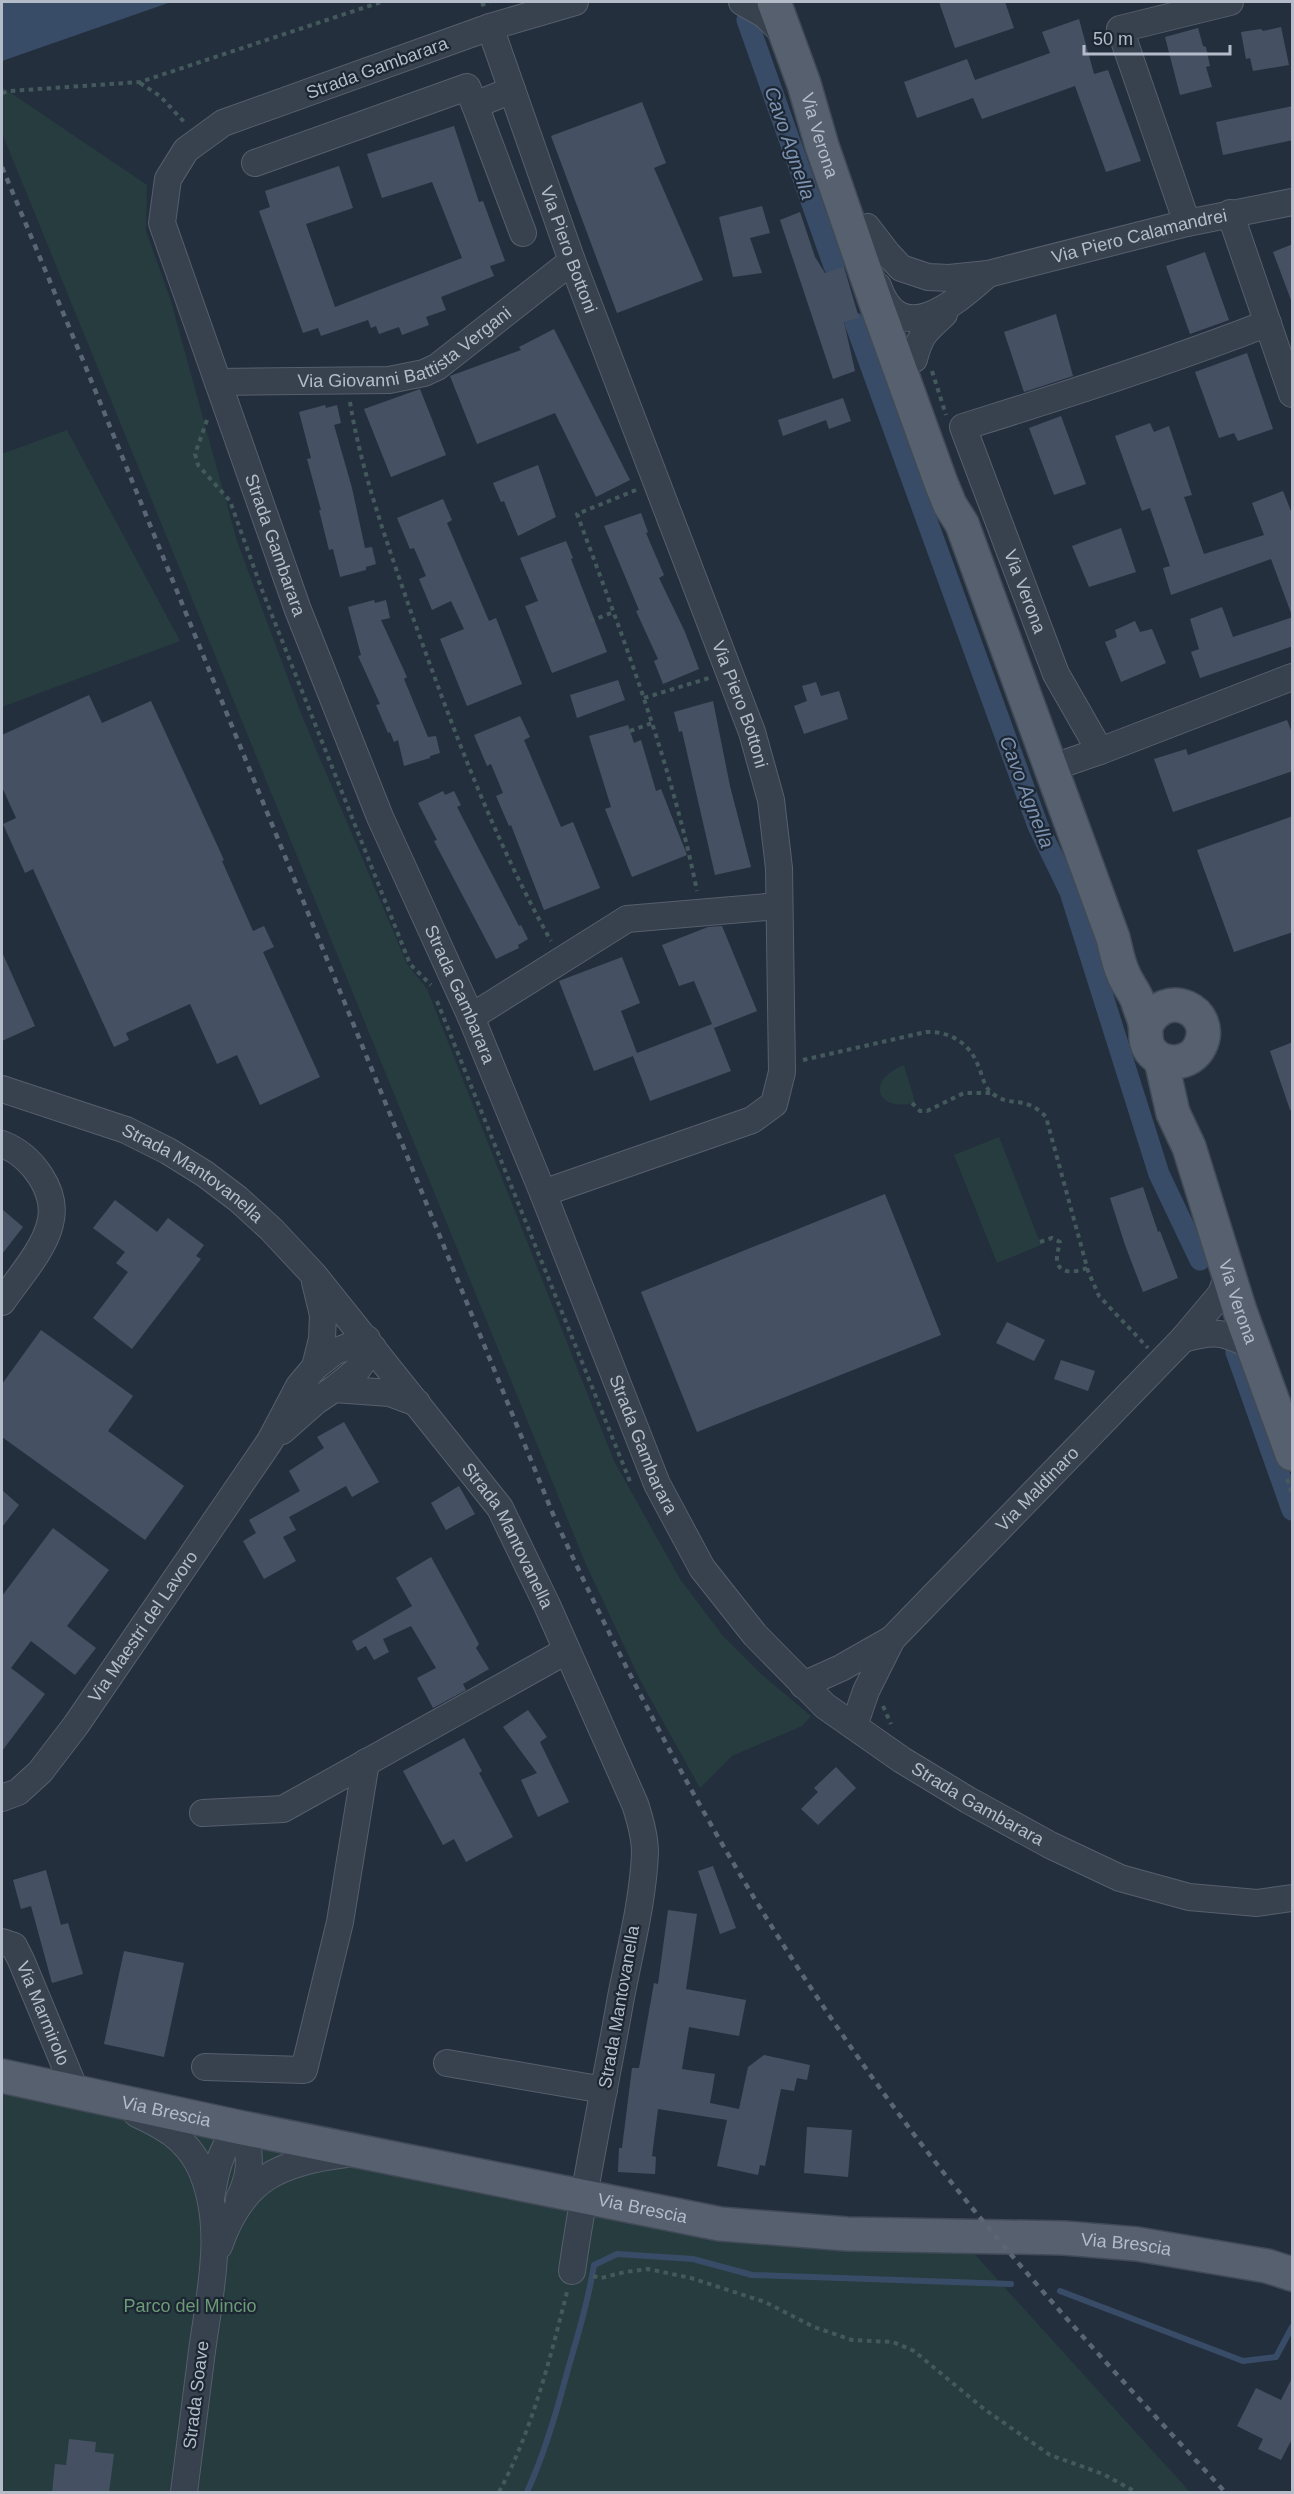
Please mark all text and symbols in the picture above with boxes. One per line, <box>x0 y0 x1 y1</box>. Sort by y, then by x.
scale bar <box>1084 18 1230 56</box>
text: 50 m <box>1093 29 1133 49</box>
street label: Strada Gambarara <box>304 33 451 103</box>
water label: Cavo Agnella <box>760 84 820 202</box>
street label: Via Verona <box>797 91 843 181</box>
street label: Via Piero Bottoni <box>536 183 601 316</box>
street label: Via Piero Calamandrei <box>1050 205 1229 267</box>
street label: Via Giovanni Battista Vergani <box>297 303 515 391</box>
street label: Strada Gambarara <box>241 471 310 620</box>
street label: Via Verona <box>1000 547 1050 637</box>
street label: Via Piero Bottoni <box>708 638 772 770</box>
water label: Cavo Agnella <box>996 733 1058 851</box>
street label: Strada Gambarara <box>421 922 499 1067</box>
street label: Strada Mantovanella <box>119 1120 268 1227</box>
street label: Via Verona <box>1215 1257 1261 1348</box>
street label: Strada Gambarara <box>605 1372 682 1518</box>
street label: Via Maldinaro <box>992 1443 1083 1535</box>
street label: Strada Mantovanella <box>458 1459 558 1613</box>
street label: Via Maestri del Lavoro <box>84 1547 202 1706</box>
street label: Strada Gambarara <box>908 1758 1048 1850</box>
street label: Strada Mantovanella <box>595 1923 643 2090</box>
street label: Via Marmirolo <box>13 1958 74 2068</box>
street label: Via Brescia <box>120 2092 214 2131</box>
street label: Via Brescia <box>596 2190 690 2227</box>
street label: Via Brescia <box>1080 2229 1174 2260</box>
park label: Parco del Mincio <box>123 2296 257 2316</box>
street label: Strada Soave <box>179 2340 213 2450</box>

